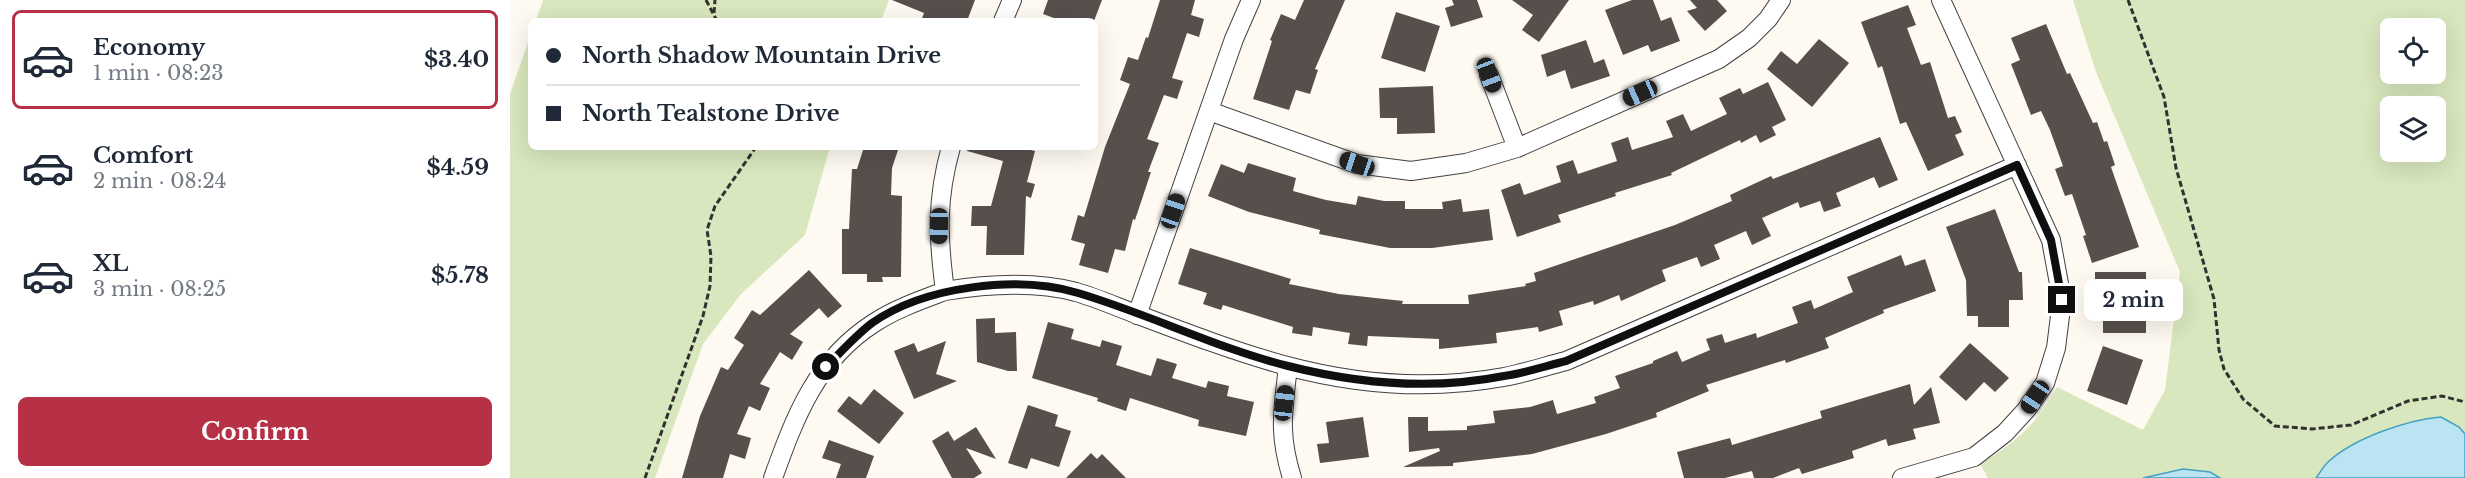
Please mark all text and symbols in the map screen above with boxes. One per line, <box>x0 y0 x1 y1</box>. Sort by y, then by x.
map controls <box>2380 18 2446 162</box>
button: locate <box>2380 18 2446 84</box>
icon: car <box>21 33 75 87</box>
text: Economy <box>93 34 205 61</box>
text: North Shadow Mountain Drive <box>582 42 941 69</box>
text: $3.40 <box>424 46 489 73</box>
car <box>1474 55 1504 95</box>
text: 1 min · 08:23 <box>93 61 224 85</box>
car <box>1620 77 1660 109</box>
button: layers <box>2380 96 2446 162</box>
text: North Tealstone Drive <box>582 100 840 127</box>
icon: car <box>21 141 75 195</box>
text: Comfort <box>93 142 193 169</box>
car <box>1337 150 1377 178</box>
text: $4.59 <box>427 154 489 181</box>
text: 2 min · 08:24 <box>93 169 226 193</box>
car <box>1159 191 1187 231</box>
car <box>930 208 948 244</box>
icon: car <box>21 249 75 303</box>
text: XL <box>93 250 128 277</box>
text: $5.78 <box>431 262 489 289</box>
text: 3 min · 08:25 <box>93 277 226 301</box>
callout: 2 min <box>2083 279 2182 321</box>
route end <box>2048 286 2075 313</box>
text: 2 min <box>2102 288 2165 312</box>
route start <box>812 353 839 380</box>
car <box>2017 377 2053 417</box>
car <box>1273 384 1295 422</box>
button: Confirm <box>18 397 492 466</box>

